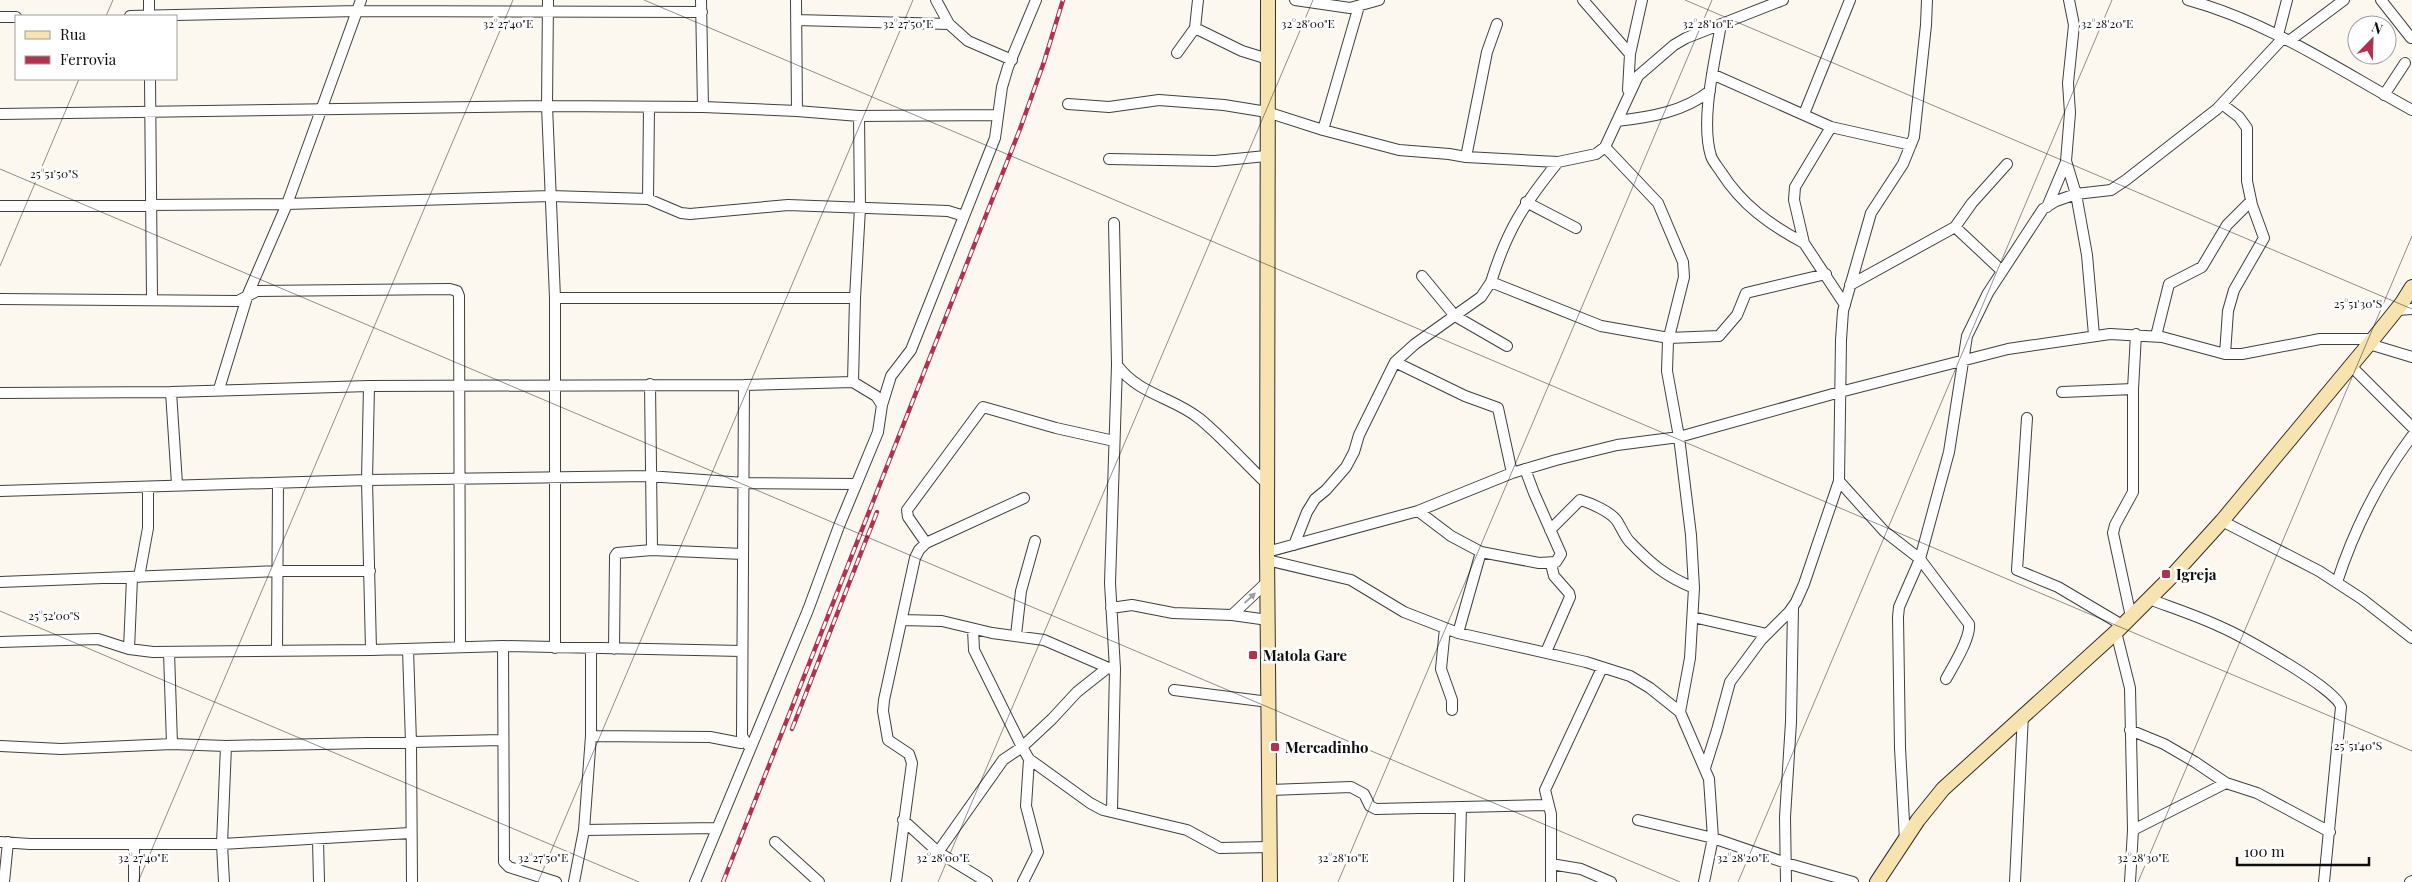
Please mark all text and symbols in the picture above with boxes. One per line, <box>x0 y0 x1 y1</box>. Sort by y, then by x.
legend <box>15 15 178 80</box>
text: 32°27'40"E <box>483 15 533 31</box>
text: 32°27'50"E <box>883 15 933 31</box>
text: 32°28'00"E <box>1281 15 1335 31</box>
text: 32°28'10"E <box>1682 15 1734 31</box>
text: 32°28'20"E <box>2081 15 2133 31</box>
north arrow <box>2347 15 2397 65</box>
text: N <box>2369 17 2386 38</box>
text: Rua <box>60 24 86 44</box>
text: Ferrovia <box>60 49 117 69</box>
text: 25°51'50"S <box>30 165 78 181</box>
text: 25°51'30"S <box>2334 295 2382 311</box>
place label: Igreja <box>2176 564 2217 584</box>
marker: Igreja <box>2160 568 2172 580</box>
one-way arrow <box>1244 592 1256 604</box>
text: 25°52'00"S <box>28 607 80 623</box>
place label: Matola Gare <box>1263 645 1348 665</box>
marker: Matola Gare <box>1247 649 1259 661</box>
place label: Mercadinho <box>1285 737 1369 757</box>
text: 25°51'40"S <box>2334 737 2382 753</box>
marker: Mercadinho <box>1269 741 1281 753</box>
scale bar <box>2237 834 2370 866</box>
text: 100 m <box>2244 841 2285 861</box>
text: 32°27'40"E <box>118 849 168 865</box>
text: 32°27'50"E <box>518 849 568 865</box>
text: 32°28'00"E <box>916 849 970 865</box>
text: 32°28'10"E <box>1317 849 1369 865</box>
text: 32°28'20"E <box>1717 849 1769 865</box>
text: 32°28'30"E <box>2117 849 2169 865</box>

